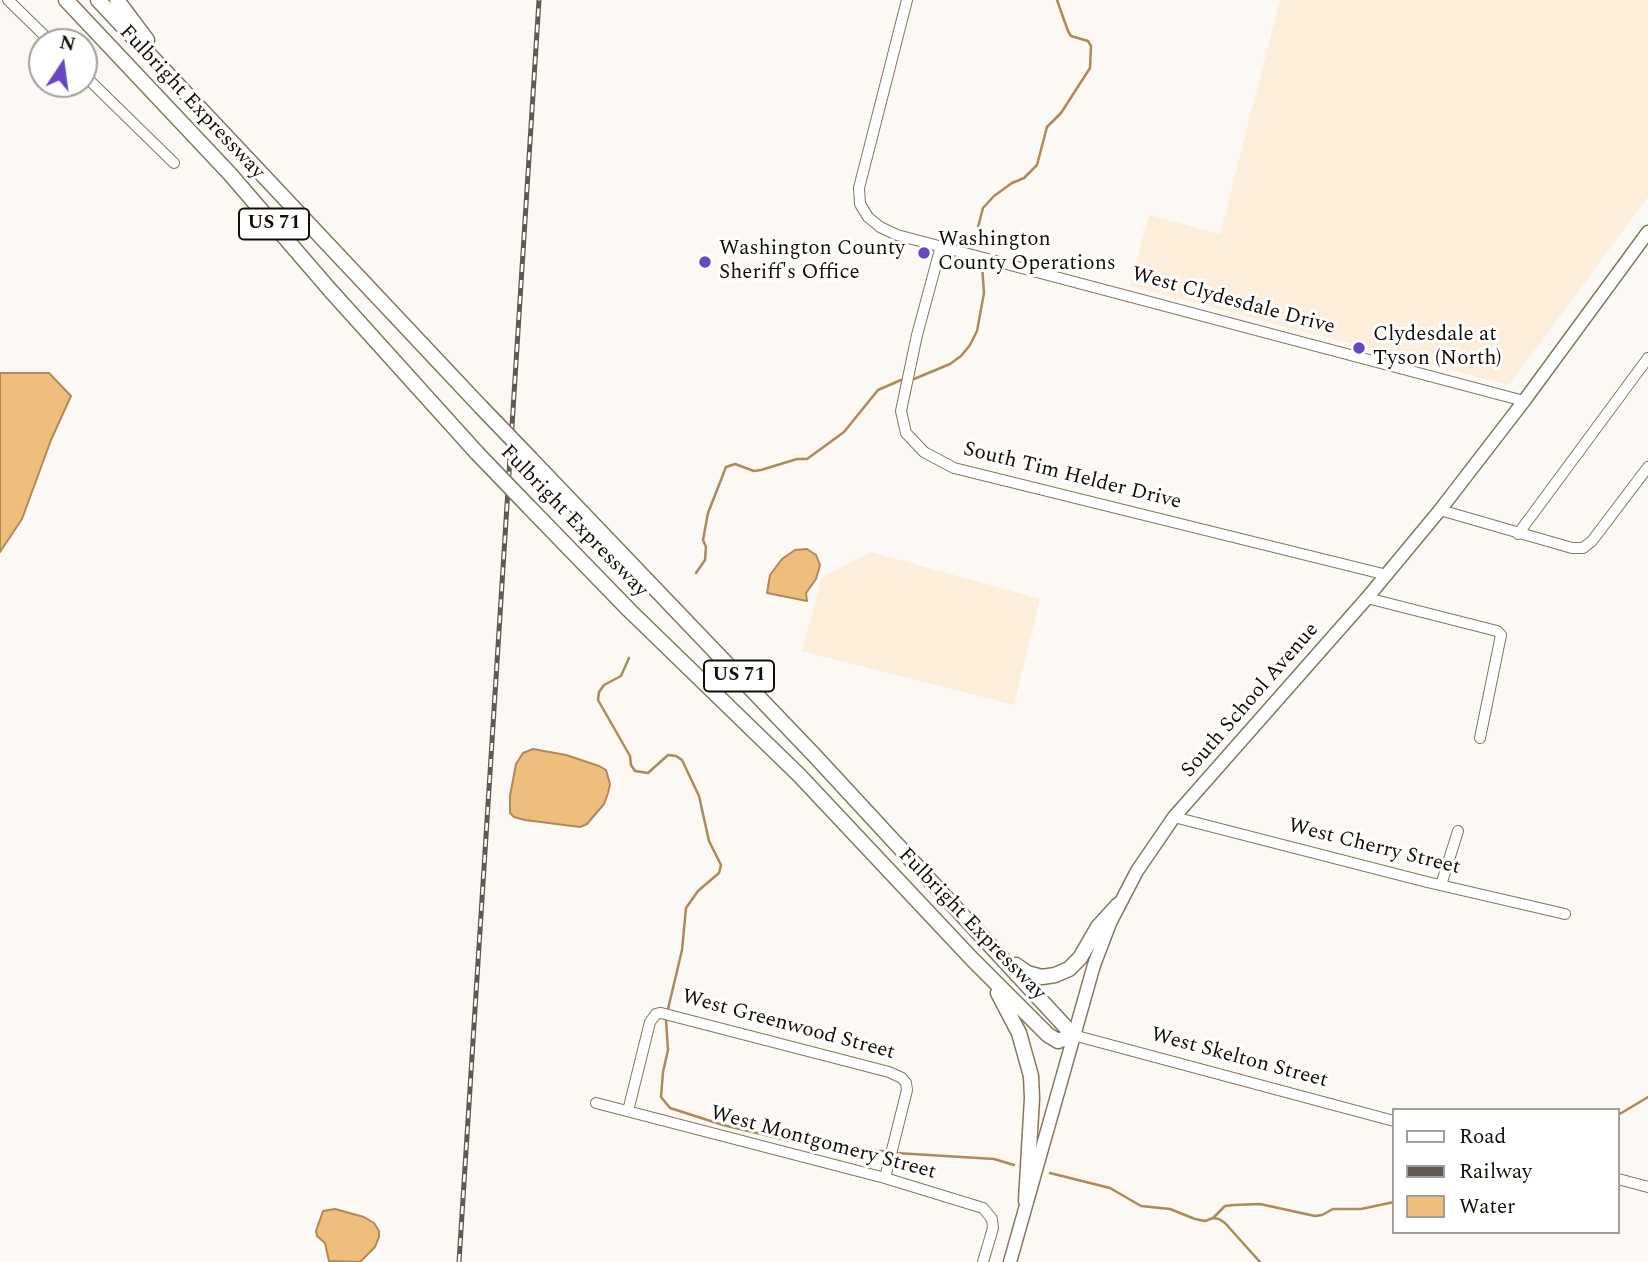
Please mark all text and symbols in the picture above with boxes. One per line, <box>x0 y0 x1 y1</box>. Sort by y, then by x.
street label: Fulbright Expressway <box>113 21 269 185</box>
north arrow <box>28 28 98 98</box>
text: N <box>57 28 78 60</box>
road number: US 71 <box>239 208 309 240</box>
place label: Washington County Operations <box>938 228 1116 278</box>
place label: Washington County Sheriff's Office <box>719 237 905 287</box>
marker: Washington County Operations <box>916 245 932 261</box>
marker: Washington County Sheriff's Office <box>697 254 713 270</box>
street label: West Clydesdale Drive <box>1129 263 1337 341</box>
place label: Clydesdale at Tyson (North) <box>1373 323 1502 373</box>
marker: Clydesdale at Tyson (North) <box>1351 340 1367 356</box>
street label: South Tim Helder Drive <box>960 438 1184 516</box>
street label: Fulbright Expressway <box>494 441 652 603</box>
street label: South School Avenue <box>1177 618 1325 784</box>
road number: US 71 <box>704 660 774 692</box>
street label: West Cherry Street <box>1285 814 1463 882</box>
street label: Fulbright Expressway <box>892 844 1050 1006</box>
street label: West Greenwood Street <box>679 985 897 1067</box>
street label: West Skelton Street <box>1148 1023 1330 1095</box>
street label: West Montgomery Street <box>707 1102 939 1186</box>
legend <box>1392 1108 1620 1234</box>
text: Road <box>1459 1121 1506 1153</box>
text: Railway <box>1459 1156 1532 1188</box>
text: Water <box>1459 1191 1515 1223</box>

